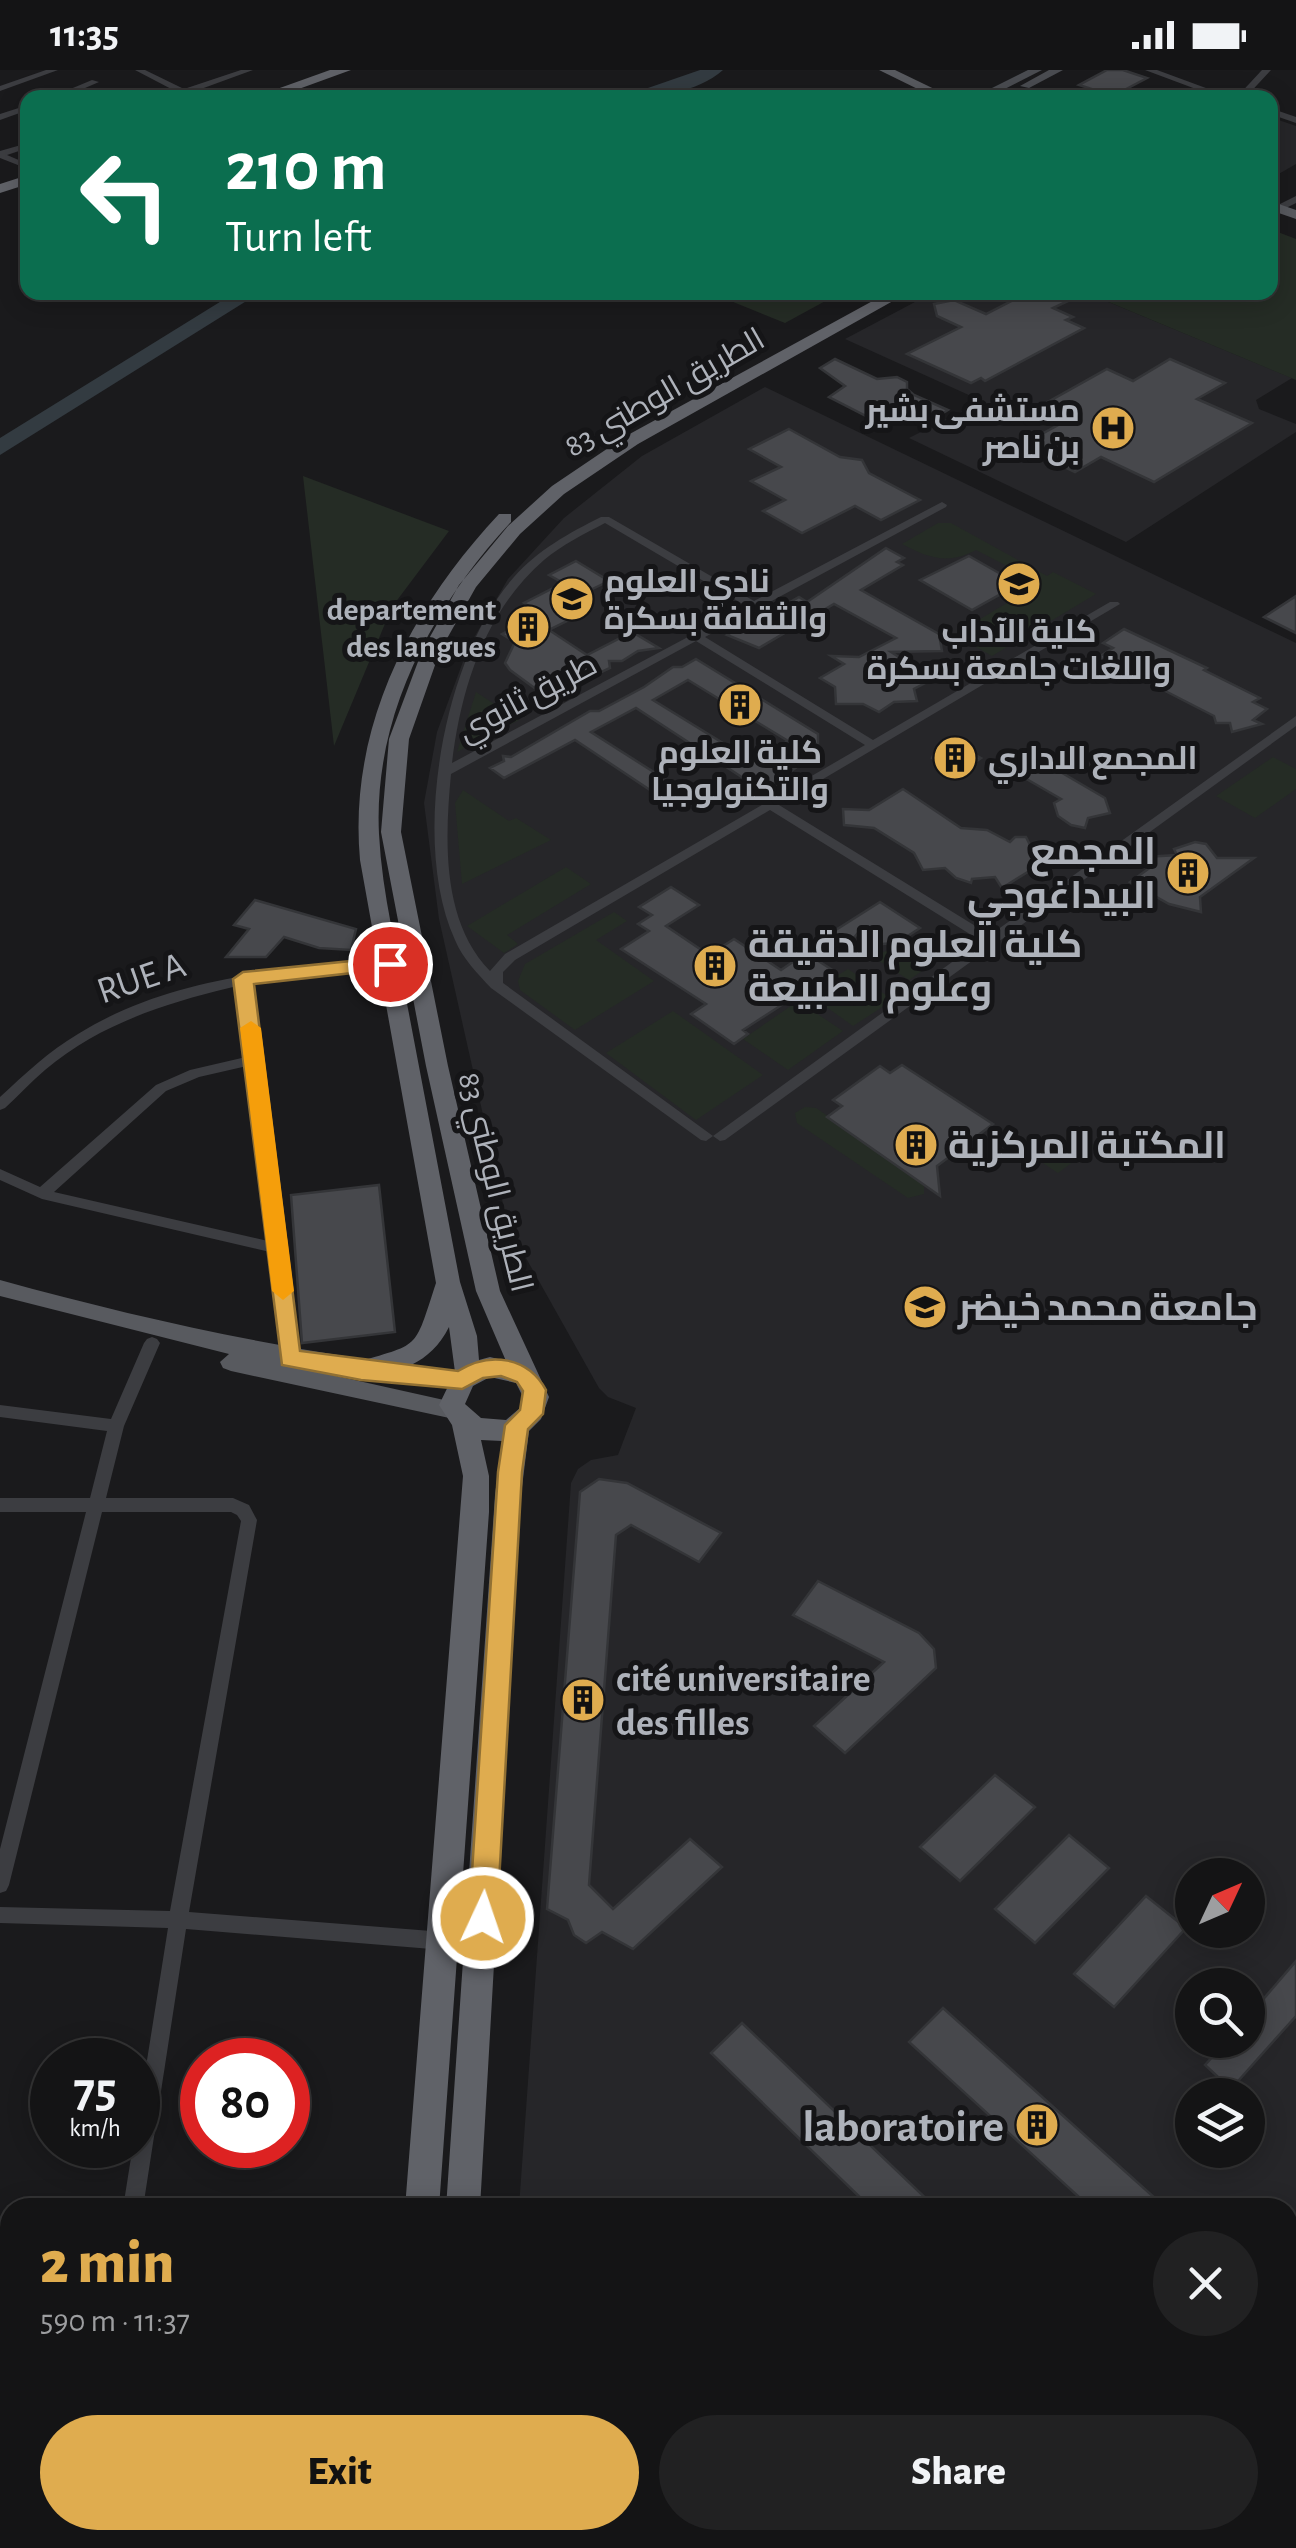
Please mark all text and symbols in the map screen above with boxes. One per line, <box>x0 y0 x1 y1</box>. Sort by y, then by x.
text: 11:35 <box>50 16 119 54</box>
icon: left <box>60 130 190 260</box>
text: 210 m <box>225 133 387 203</box>
text: Turn left <box>225 215 372 260</box>
street label: الطريق الوطني 83 <box>559 323 774 470</box>
place label: مستشفى بشير بن ناصر <box>865 393 1080 466</box>
hospital icon: مستشفى بشير بن ناصر <box>1090 405 1136 451</box>
school or university icon: كلية الآداب واللغات جامعة بسكرة <box>996 561 1042 607</box>
place label: نادي العلوم والثقافة بسكرة <box>604 566 827 637</box>
school or university icon: نادي العلوم والثقافة بسكرة <box>549 576 595 622</box>
place label: departement des langues <box>327 594 496 663</box>
building icon: departement des langues <box>505 604 551 650</box>
place label: كلية الآداب واللغات جامعة بسكرة <box>867 616 1171 687</box>
street label: طريق ثانوي <box>453 648 606 755</box>
building icon: كلية العلوم والتكنولوجيا <box>717 682 763 728</box>
building icon: المجمع الاداري <box>932 735 978 781</box>
place label: كلية العلوم والتكنولوجيا <box>651 737 829 808</box>
place label: المجمع الاداري <box>988 743 1198 784</box>
place label: المجمع البيداغوجي <box>967 834 1156 926</box>
building icon: المجمع البيداغوجي <box>1165 850 1211 896</box>
pin <box>348 922 433 1007</box>
place label: كلية العلوم الدقيقة وعلوم الطبيعة <box>748 927 1082 1014</box>
icon: arrive <box>363 937 418 992</box>
building icon: كلية العلوم الدقيقة وعلوم الطبيعة <box>692 943 738 989</box>
street label: RUE A <box>93 946 191 1012</box>
street label: الطريق الوطني 83 <box>445 1069 538 1297</box>
building icon: المكتبة المركزية <box>893 1122 939 1168</box>
place label: المكتبة المركزية <box>948 1128 1226 1168</box>
school or university icon: جامعة محمد خيضر <box>902 1284 948 1330</box>
place label: جامعة محمد خيضر <box>957 1290 1258 1330</box>
place label: cité universitaire des filles <box>616 1661 871 1743</box>
building icon: cité universitaire des filles <box>560 1677 606 1723</box>
north arrow <box>1175 1858 1265 1948</box>
map controls <box>1175 1858 1265 2168</box>
position arrow <box>431 1866 535 1970</box>
button: search <box>1175 1968 1265 2058</box>
speed limit sign: 80 <box>180 2038 310 2168</box>
text: 75 <box>73 2066 117 2116</box>
button: layers <box>1175 2078 1265 2168</box>
building icon: laboratoire <box>1014 2102 1060 2148</box>
place label: laboratoire <box>802 2105 1004 2150</box>
text: km/h <box>69 2116 121 2141</box>
button: close <box>1153 2231 1258 2336</box>
text: 2 min <box>40 2234 174 2294</box>
text: 590 m · 11:37 <box>40 2305 190 2337</box>
button: Exit <box>40 2415 639 2530</box>
button: Share <box>659 2415 1258 2530</box>

